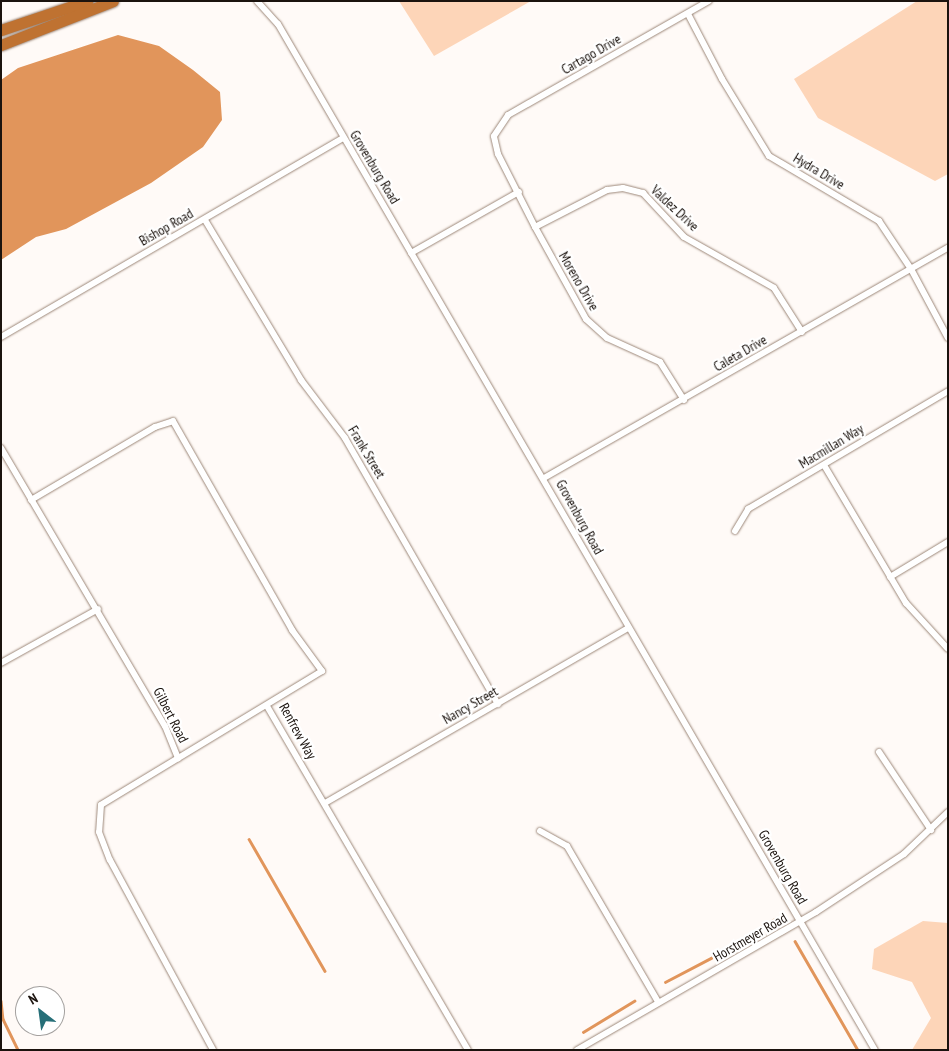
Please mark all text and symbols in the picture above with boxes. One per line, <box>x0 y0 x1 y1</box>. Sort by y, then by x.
street label: Cartago Drive <box>558 30 624 78</box>
street label: Grovenburg Road <box>346 127 404 207</box>
street label: Hydra Drive <box>790 149 848 193</box>
street label: Valdez Drive <box>647 181 703 235</box>
street label: Bishop Road <box>136 205 196 249</box>
street label: Moreno Drive <box>555 249 603 313</box>
street label: Caleta Drive <box>710 331 770 375</box>
street label: Macmillan Way <box>796 420 866 472</box>
street label: Frank Street <box>345 422 389 482</box>
street label: Grovenburg Road <box>553 477 607 557</box>
street label: Nancy Street <box>439 682 501 728</box>
street label: Gilbert Road <box>150 684 192 746</box>
street label: Renfrew Way <box>276 700 320 762</box>
street label: Grovenburg Road <box>755 827 811 907</box>
street label: Horstmeyer Road <box>710 909 790 965</box>
north arrow <box>15 986 65 1036</box>
text: N <box>25 989 41 1009</box>

